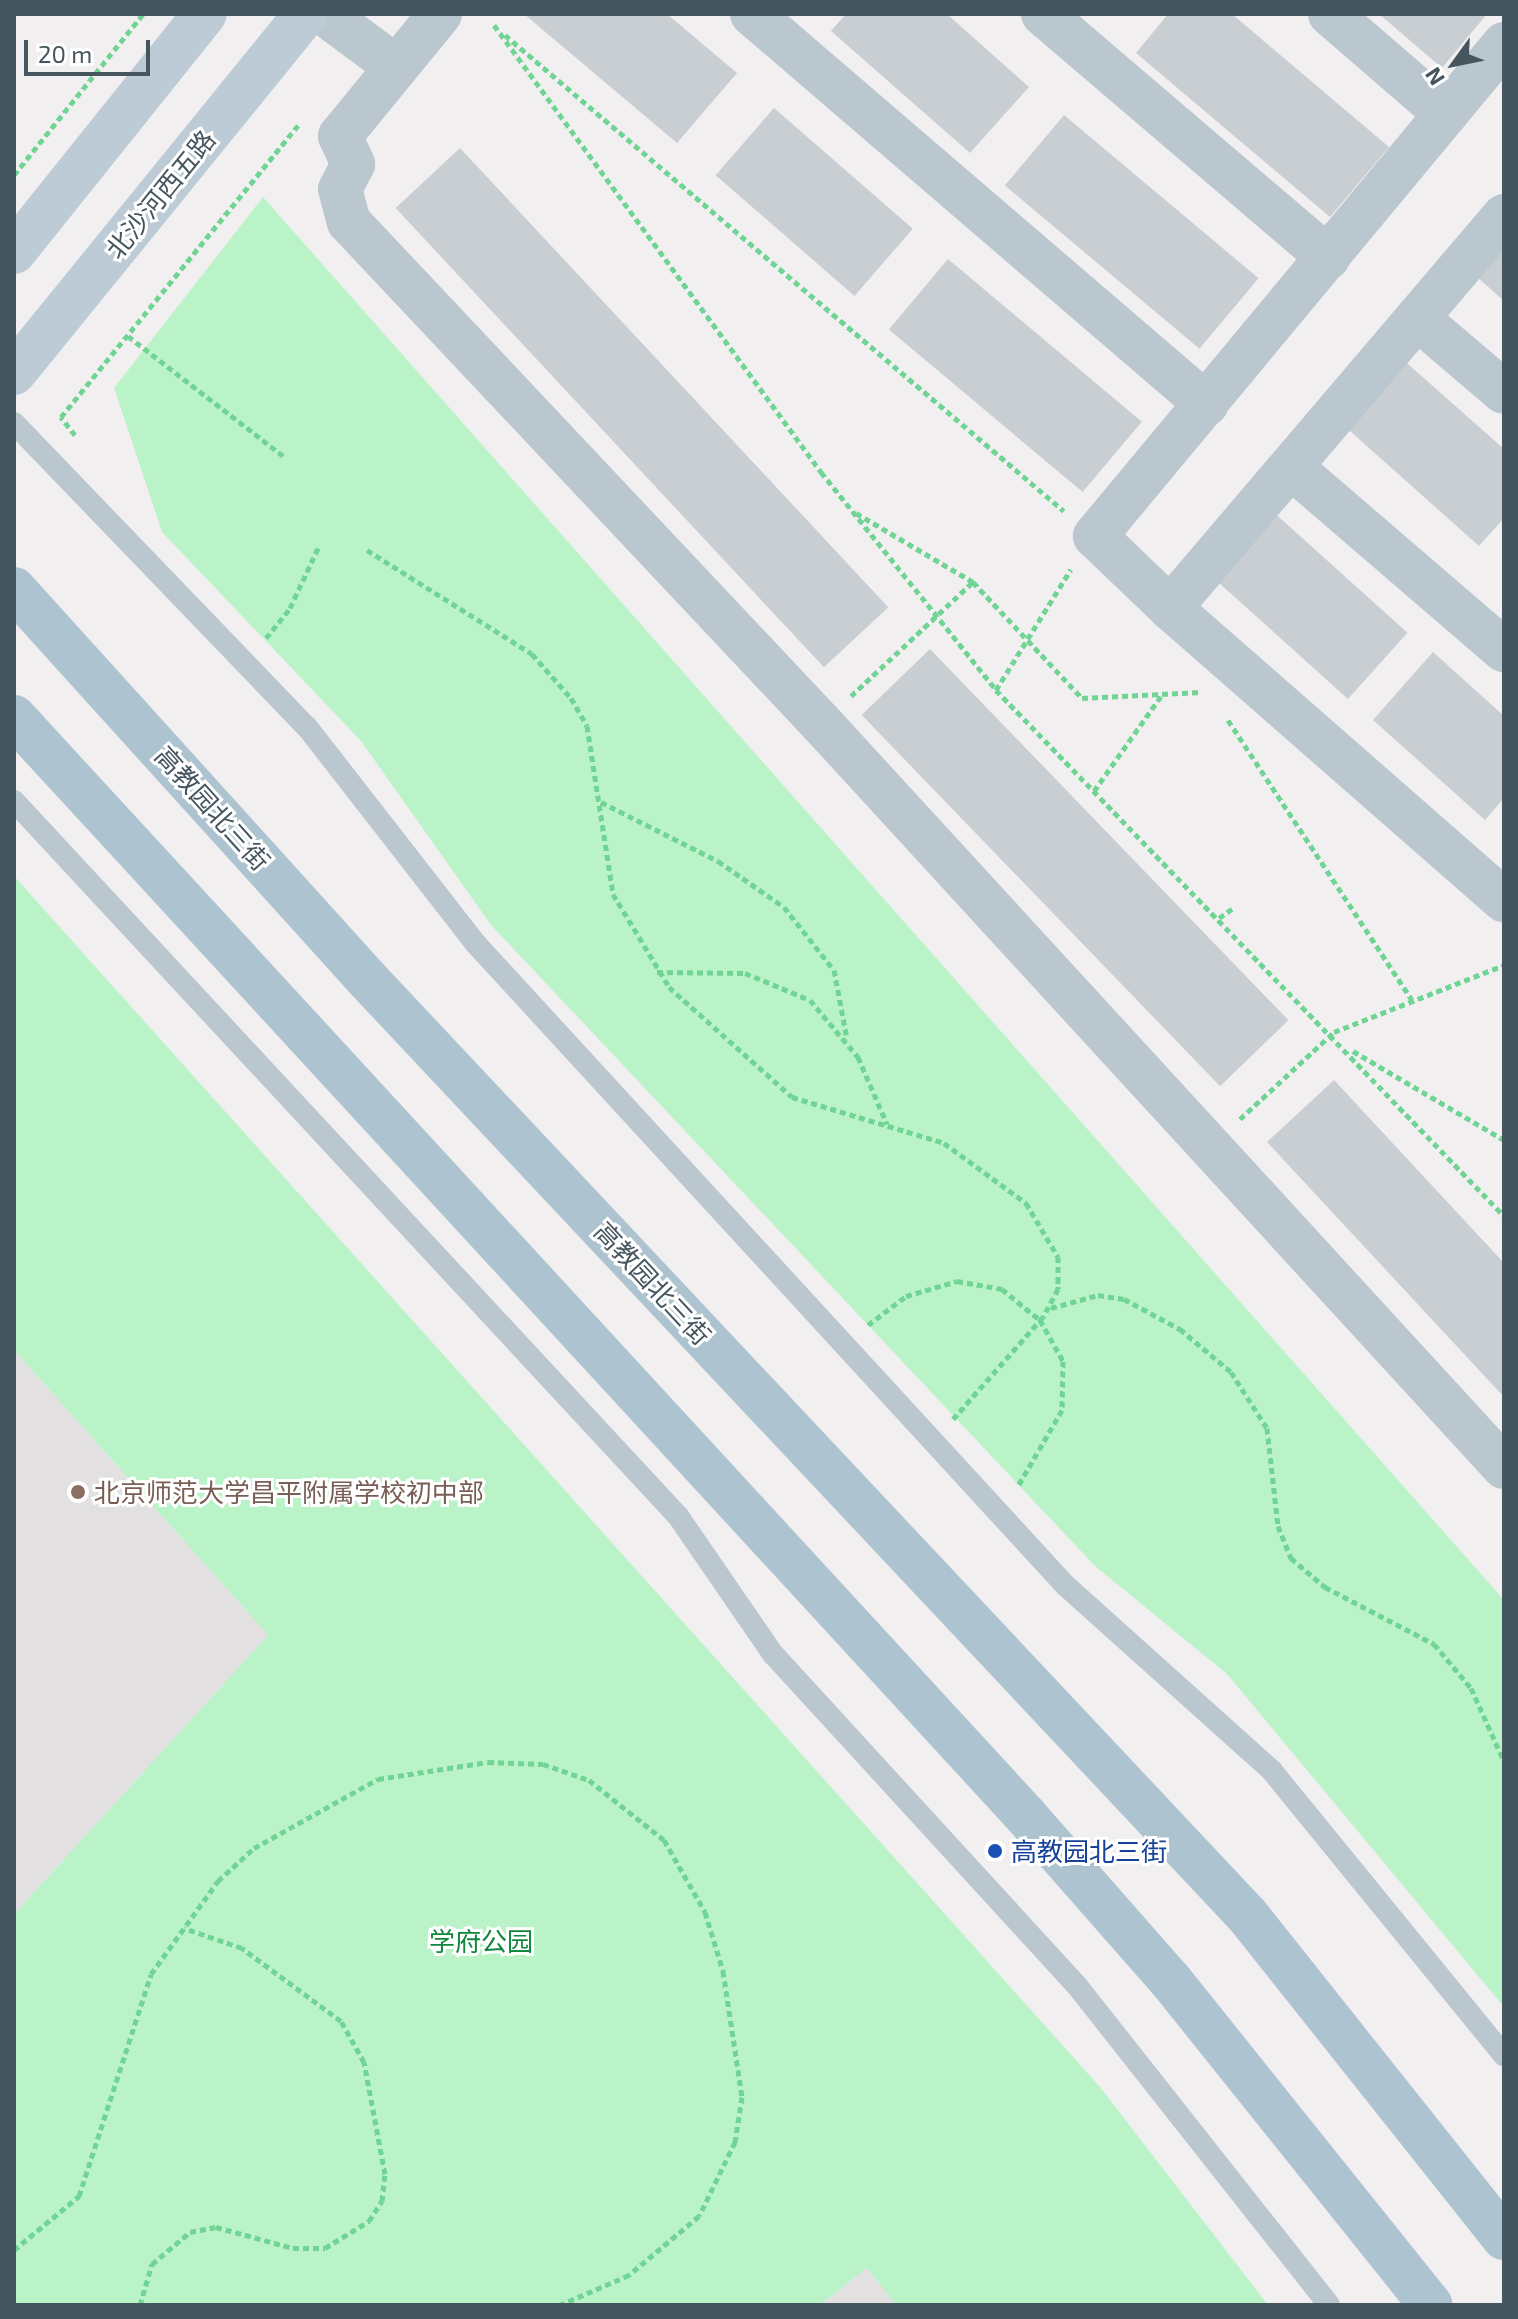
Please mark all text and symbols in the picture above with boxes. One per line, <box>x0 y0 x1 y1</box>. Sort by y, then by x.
scale bar <box>28 24 154 74</box>
north arrow <box>1414 24 1494 104</box>
text: 20 m <box>38 39 92 68</box>
text: N <box>1419 63 1449 91</box>
street label: 北沙河西五路 <box>99 124 221 264</box>
street label: 高教园北三街 <box>149 740 277 876</box>
street label: 高教园北三街 <box>588 1215 718 1351</box>
place label: 北京师范大学昌平附属学校初中部 <box>94 1476 484 1508</box>
marker: 北京师范大学昌平附属学校初中部 <box>69 1483 87 1501</box>
place label: 高教园北三街 <box>1011 1835 1167 1867</box>
marker: 高教园北三街 <box>986 1842 1004 1860</box>
park label: 学府公园 <box>429 1925 533 1957</box>

